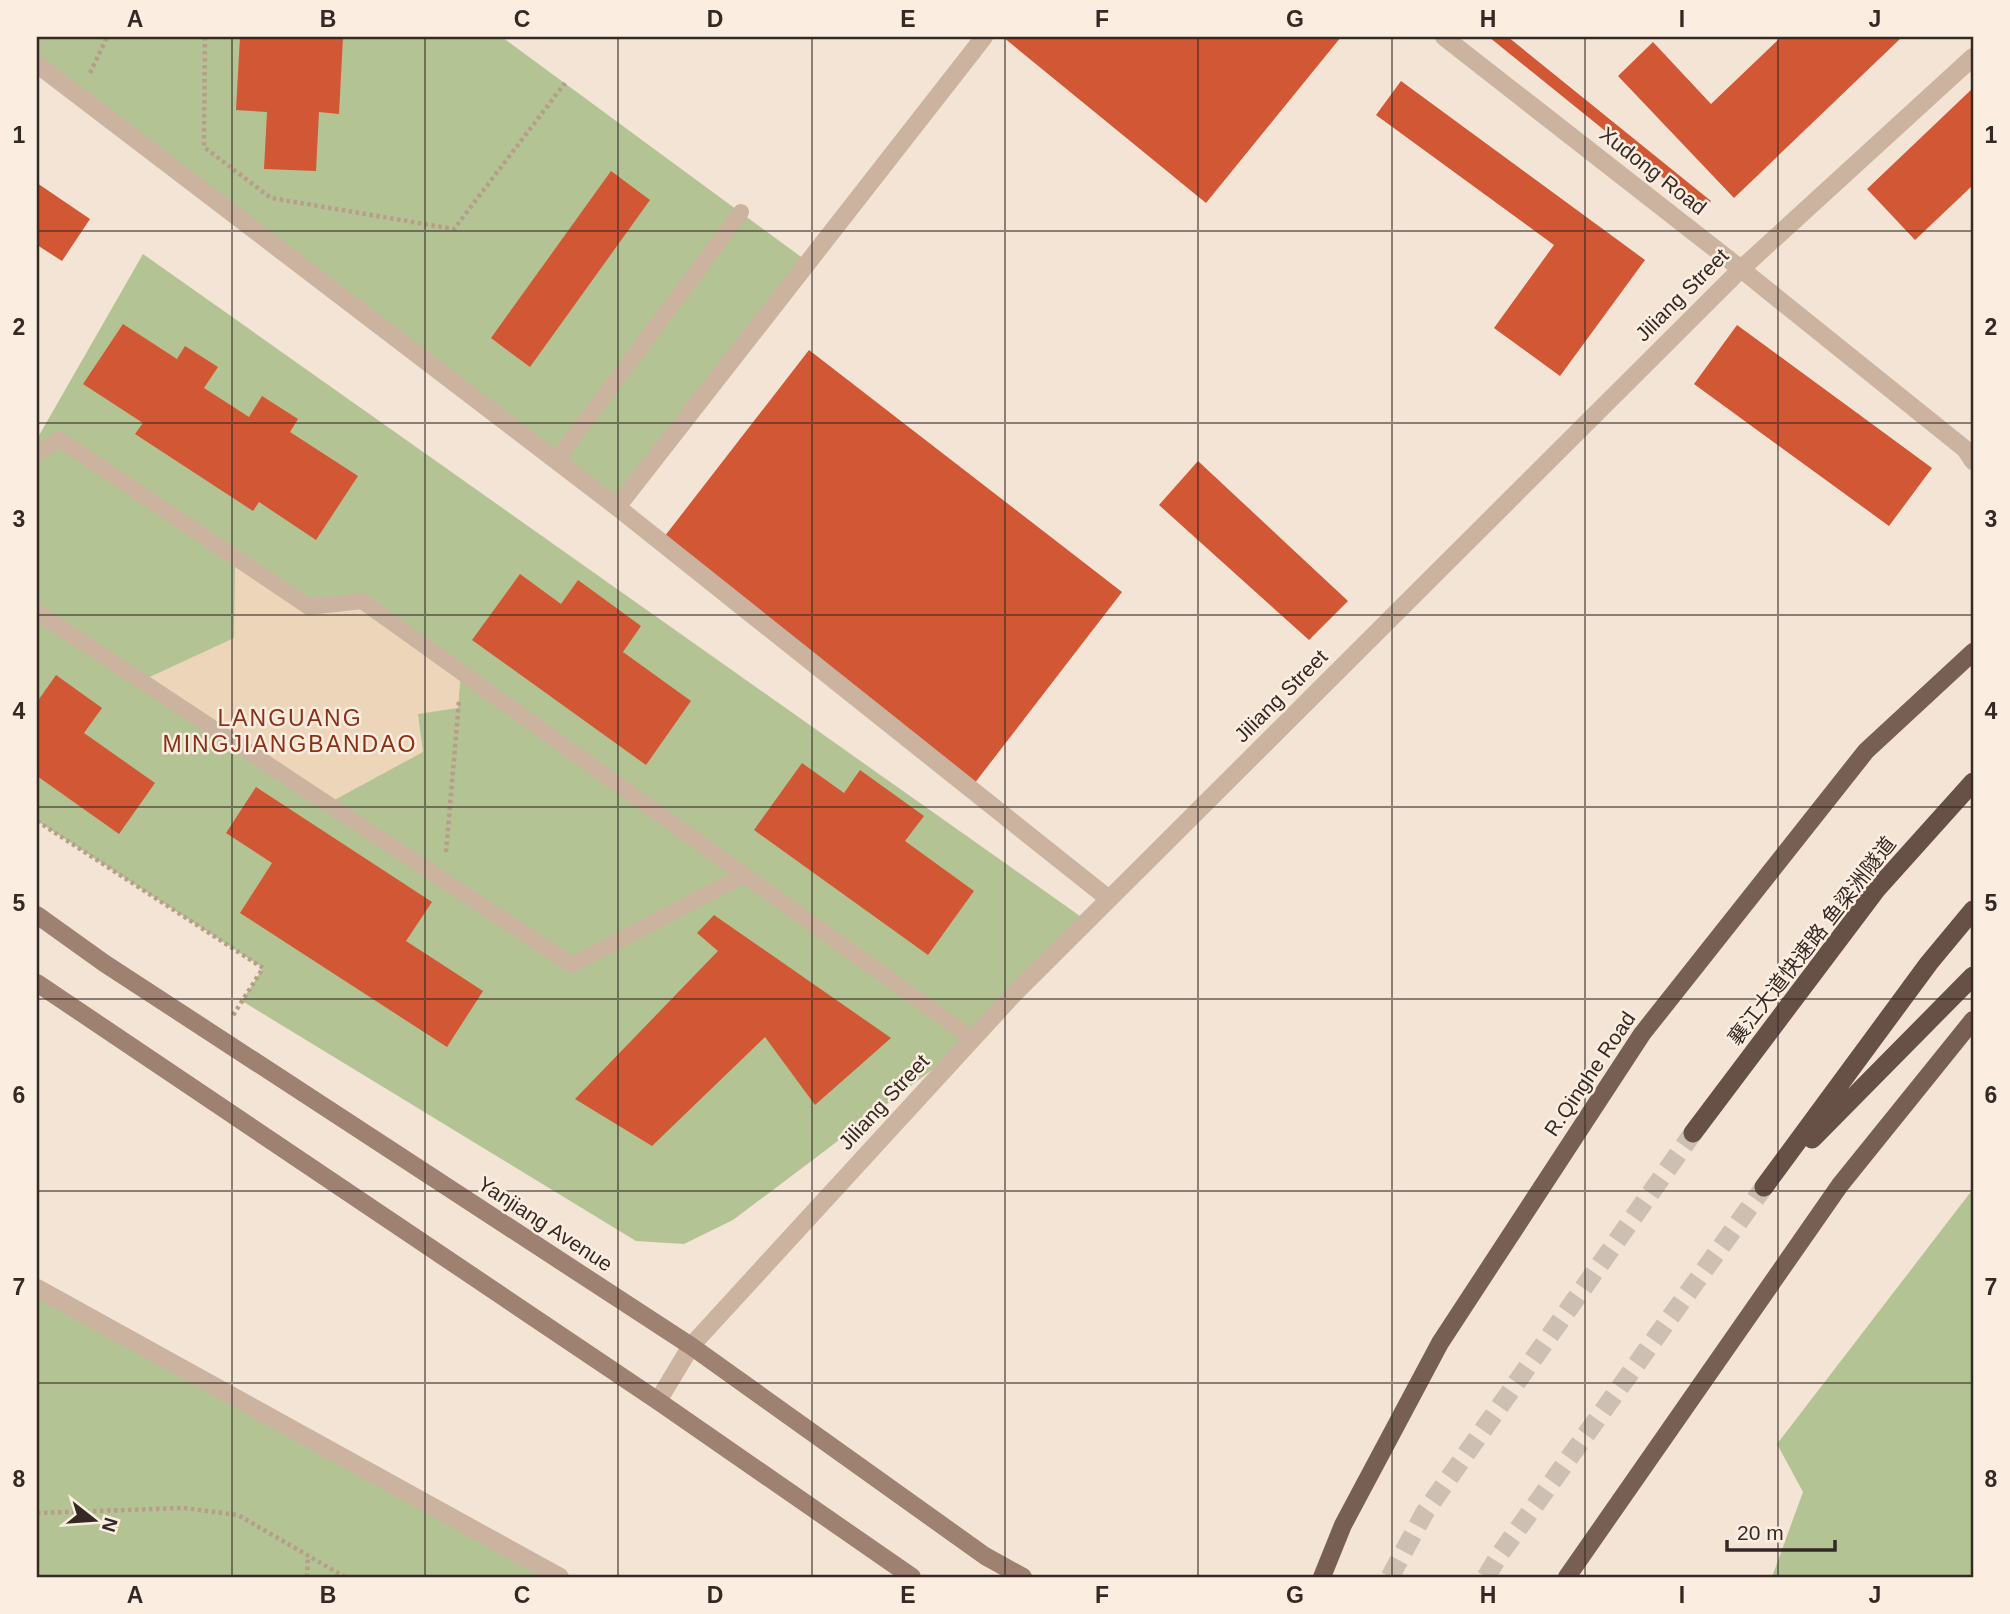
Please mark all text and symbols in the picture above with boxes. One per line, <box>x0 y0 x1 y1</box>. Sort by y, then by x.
text: A <box>127 6 143 32</box>
text: B <box>320 6 336 32</box>
text: C <box>514 6 530 32</box>
text: D <box>707 6 723 32</box>
text: E <box>900 6 916 32</box>
text: F <box>1095 6 1109 32</box>
text: G <box>1286 6 1304 32</box>
text: H <box>1480 6 1496 32</box>
text: I <box>1679 6 1685 32</box>
text: J <box>1869 6 1881 32</box>
text: 1 <box>13 122 26 148</box>
street label: Xudong Road <box>1596 122 1711 219</box>
text: 1 <box>1985 122 1998 148</box>
street label: Jiliang Street <box>1631 243 1733 346</box>
text: 2 <box>13 314 25 340</box>
text: 2 <box>1985 314 1997 340</box>
text: 3 <box>13 506 25 532</box>
text: 3 <box>1985 506 1997 532</box>
street label: Jiliang Street <box>1230 644 1332 747</box>
text: 4 <box>13 698 26 724</box>
text: 4 <box>1985 698 1998 724</box>
district label: LANGUANG MINGJIANGBANDAO <box>163 705 417 757</box>
street label: 襄江大道快速路 鱼梁洲隧道 <box>1723 832 1900 1049</box>
text: 5 <box>13 890 26 916</box>
text: 5 <box>1985 890 1998 916</box>
street label: R.Qinghe Road <box>1540 1007 1640 1140</box>
street label: Jiliang Street <box>834 1049 934 1154</box>
text: 6 <box>13 1082 25 1108</box>
text: 6 <box>1985 1082 1997 1108</box>
street label: Yanjiang Avenue <box>474 1172 617 1276</box>
text: 7 <box>13 1274 25 1300</box>
text: 7 <box>1985 1274 1997 1300</box>
text: 8 <box>13 1466 26 1492</box>
text: 8 <box>1985 1466 1998 1492</box>
north arrow <box>60 1484 130 1554</box>
scale bar <box>1727 1509 1835 1553</box>
text: N <box>98 1515 122 1534</box>
text: 20 m <box>1737 1521 1784 1544</box>
text: A <box>127 1582 143 1608</box>
text: B <box>320 1582 336 1608</box>
text: C <box>514 1582 530 1608</box>
text: D <box>707 1582 723 1608</box>
text: E <box>900 1582 916 1608</box>
text: F <box>1095 1582 1109 1608</box>
text: G <box>1286 1582 1304 1608</box>
text: H <box>1480 1582 1496 1608</box>
text: I <box>1679 1582 1685 1608</box>
text: J <box>1869 1582 1881 1608</box>

